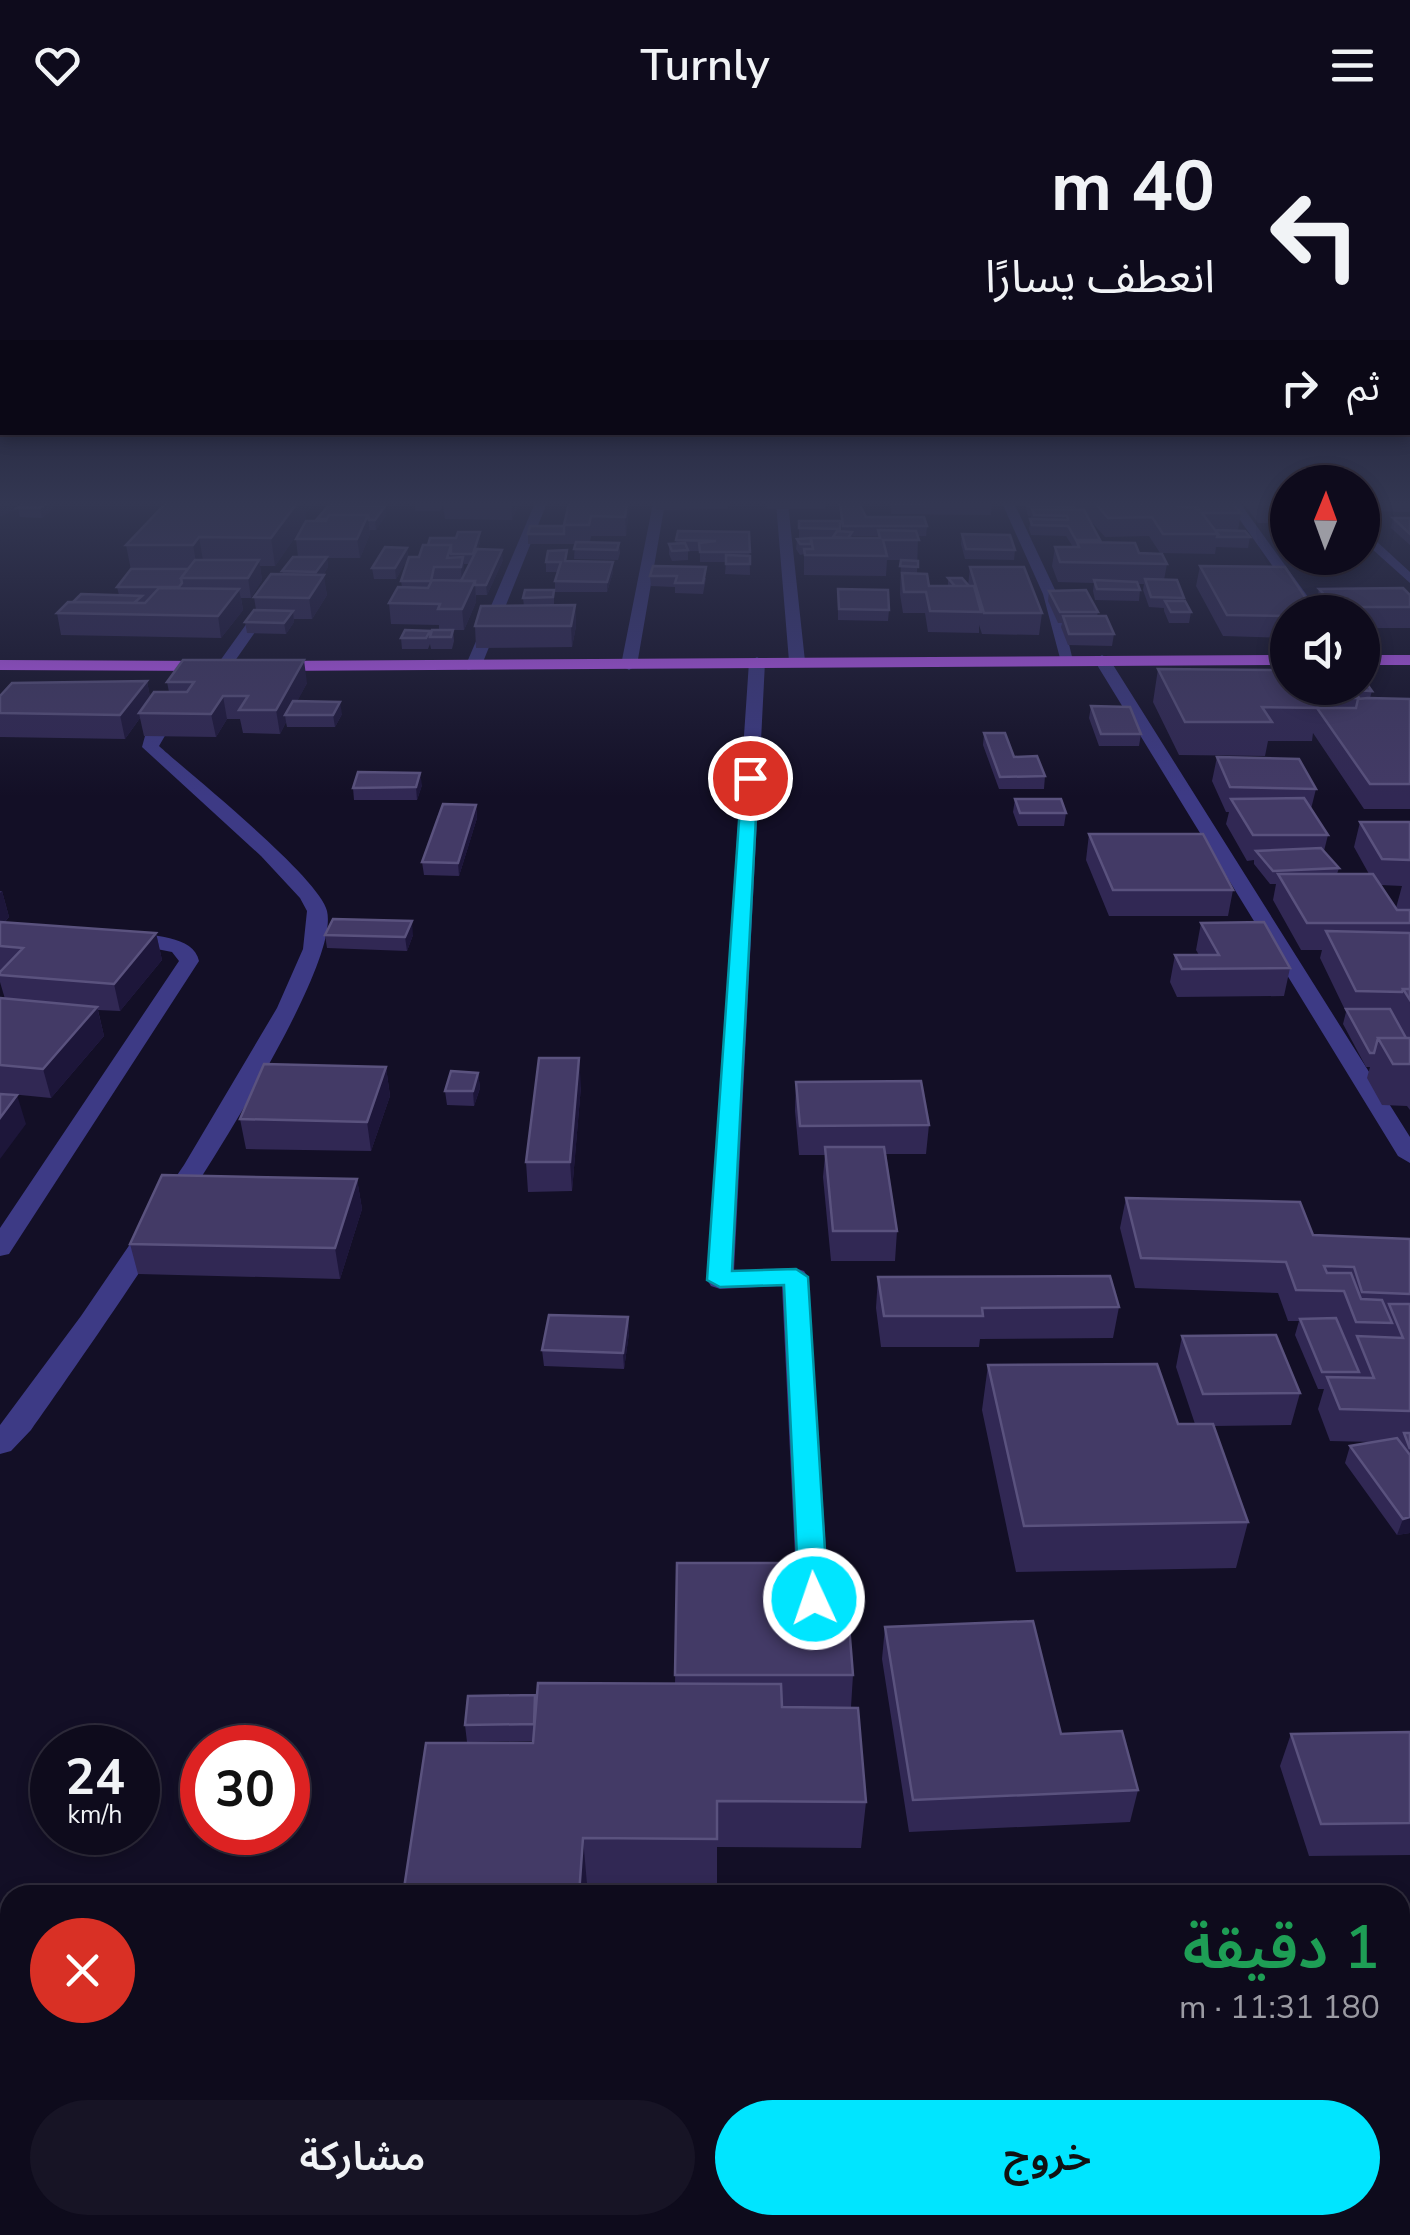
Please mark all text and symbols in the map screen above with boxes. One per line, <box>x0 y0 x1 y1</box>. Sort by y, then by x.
text: Turnly <box>640 35 770 96</box>
icon: heart <box>30 38 85 93</box>
icon: menu <box>1325 38 1380 93</box>
text: 40 m <box>1051 139 1215 235</box>
icon: left <box>1250 170 1380 300</box>
text: انعطف يسارًا <box>985 247 1215 308</box>
icon: right <box>1272 360 1327 415</box>
text: ثم <box>1347 362 1380 413</box>
north arrow <box>1270 465 1380 575</box>
map controls <box>1270 465 1380 705</box>
button: sound <box>1270 595 1380 705</box>
pin <box>708 736 793 821</box>
icon: arrive <box>723 751 778 806</box>
position arrow <box>762 1547 866 1651</box>
speed limit sign: 30 <box>180 1725 310 1855</box>
text: 24 <box>65 1743 125 1812</box>
text: km/h <box>67 1798 123 1832</box>
text: 1 دقيقة <box>1183 1907 1380 1989</box>
button: close <box>30 1918 135 2023</box>
text: 180 m · 11:31 <box>1179 1986 1380 2029</box>
button: مشاركة <box>30 2100 695 2215</box>
button: خروج <box>715 2100 1380 2215</box>

